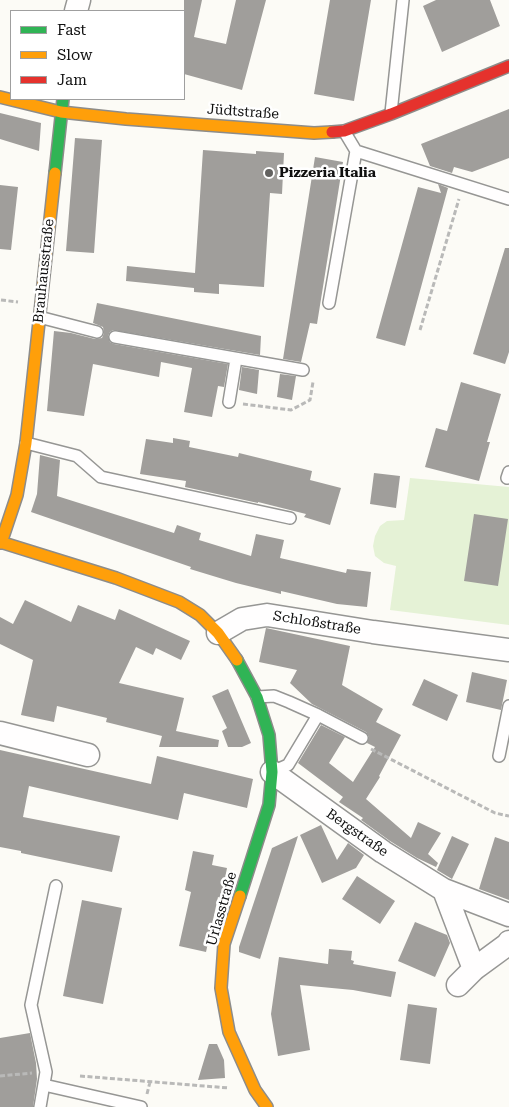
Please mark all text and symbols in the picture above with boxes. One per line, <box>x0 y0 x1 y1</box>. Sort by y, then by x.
legend <box>10 10 185 100</box>
text: Fast <box>57 21 86 39</box>
text: Slow <box>57 46 92 64</box>
text: Jam <box>57 71 87 89</box>
street label: Jüdtstraße <box>206 101 280 123</box>
place label: Pizzeria Italia <box>279 165 376 181</box>
marker: Pizzeria Italia <box>263 167 275 179</box>
street label: Brauhausstraße <box>30 218 58 324</box>
street label: Schloßstraße <box>272 608 362 638</box>
street label: Bergstraße <box>323 805 391 861</box>
street label: Urlasstraße <box>203 870 241 948</box>

